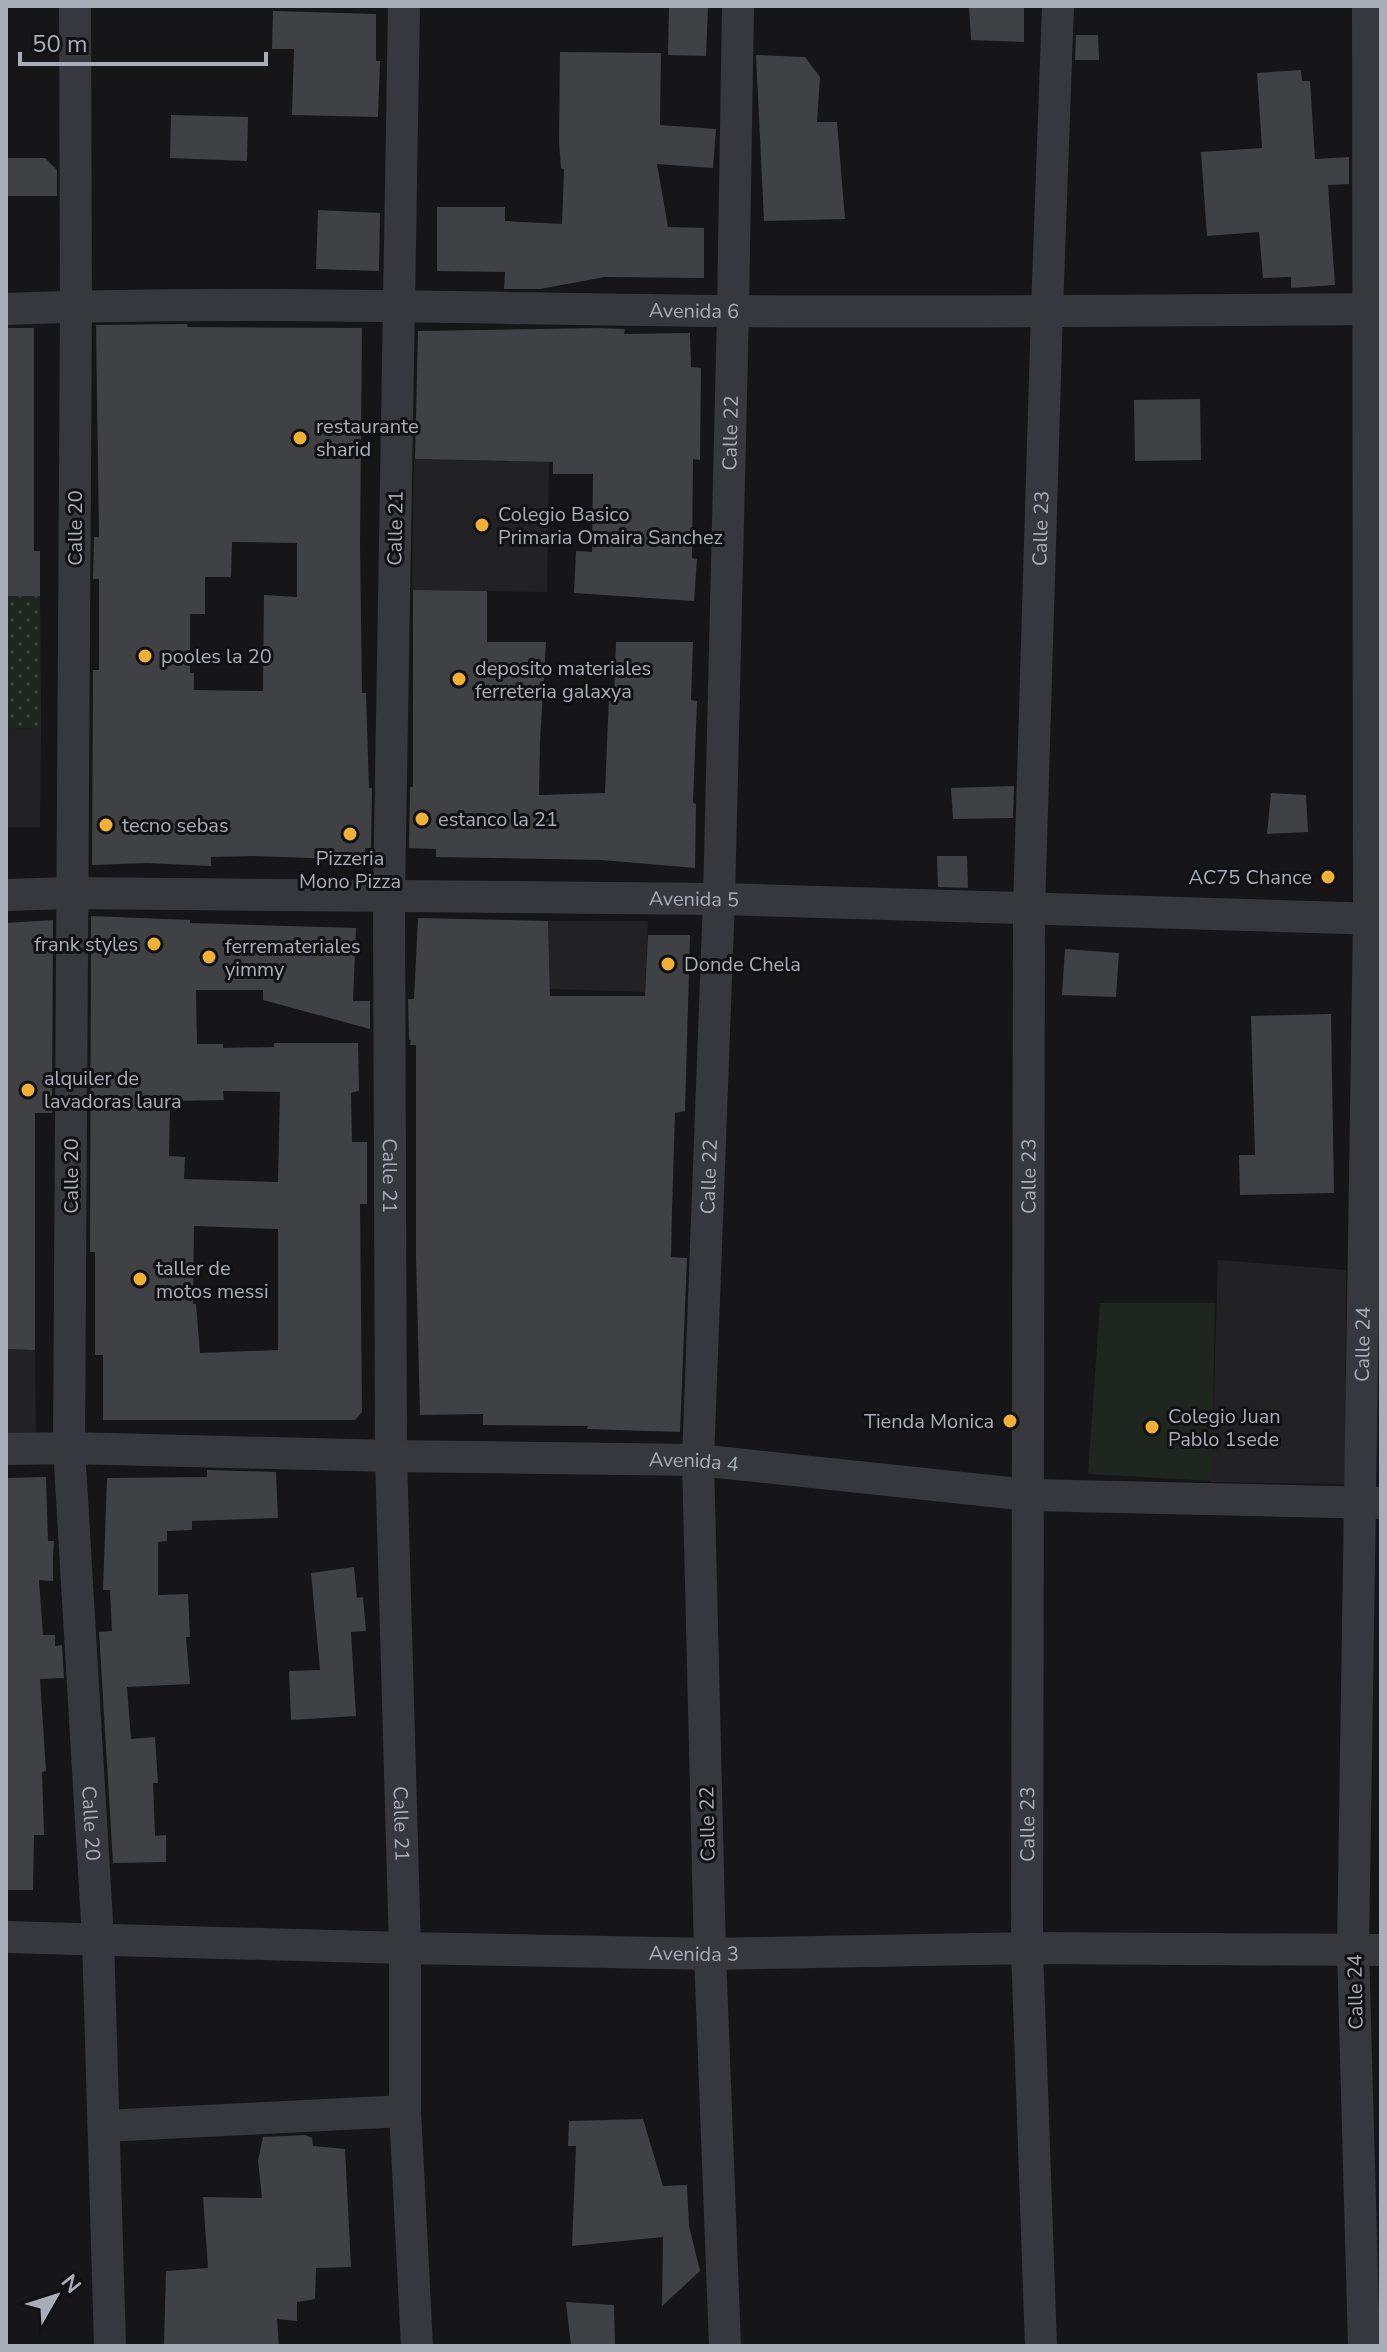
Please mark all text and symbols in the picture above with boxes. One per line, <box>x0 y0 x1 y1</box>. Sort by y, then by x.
scale bar <box>20 16 266 66</box>
text: 50 m <box>32 28 88 60</box>
street label: Avenida 6 <box>649 297 739 325</box>
street label: Calle 22 <box>716 395 745 471</box>
place label: restaurante sharid <box>316 413 419 463</box>
marker: restaurante sharid <box>291 429 309 447</box>
street label: Calle 20 <box>62 490 89 566</box>
street label: Calle 21 <box>381 490 410 566</box>
street label: Calle 23 <box>1026 490 1056 566</box>
place label: Colegio Basico Primaria Omaira Sanchez <box>498 501 723 551</box>
marker: Colegio Basico Primaria Omaira Sanchez <box>473 516 491 534</box>
place label: pooles la 20 <box>161 643 272 670</box>
marker: pooles la 20 <box>136 647 154 665</box>
place label: deposito materiales ferreteria galaxya <box>475 655 651 705</box>
marker: deposito materiales ferreteria galaxya <box>450 670 468 688</box>
place label: estanco la 21 <box>438 806 558 833</box>
marker: estanco la 21 <box>413 810 431 828</box>
place label: tecno sebas <box>122 812 229 839</box>
marker: tecno sebas <box>97 816 115 834</box>
marker: Pizzeria Mono Pizza <box>341 825 359 843</box>
place label: Pizzeria Mono Pizza <box>299 845 401 895</box>
place label: AC75 Chance <box>1189 864 1312 891</box>
marker: AC75 Chance <box>1319 868 1337 886</box>
street label: Avenida 5 <box>649 885 739 914</box>
place label: frank styles <box>34 931 138 958</box>
place label: ferremateriales yimmy <box>225 933 361 983</box>
marker: frank styles <box>145 935 163 953</box>
marker: ferremateriales yimmy <box>200 948 218 966</box>
place label: Donde Chela <box>684 951 801 978</box>
marker: Donde Chela <box>659 955 677 973</box>
place label: alquiler de lavadoras laura <box>44 1065 182 1115</box>
marker: alquiler de lavadoras laura <box>19 1081 37 1099</box>
street label: Calle 20 <box>58 1138 85 1214</box>
street label: Calle 21 <box>376 1138 403 1214</box>
street label: Calle 22 <box>694 1139 724 1215</box>
street label: Calle 23 <box>1015 1139 1043 1214</box>
place label: taller de motos messi <box>156 1255 269 1305</box>
marker: taller de motos messi <box>131 1270 149 1288</box>
street label: Calle 24 <box>1349 1306 1377 1382</box>
place label: Colegio Juan Pablo 1sede <box>1168 1403 1281 1453</box>
place label: Tienda Monica <box>864 1408 994 1435</box>
marker: Tienda Monica <box>1001 1412 1019 1430</box>
marker: Colegio Juan Pablo 1sede <box>1143 1418 1161 1436</box>
street label: Avenida 4 <box>649 1446 740 1478</box>
street label: Calle 20 <box>75 1785 106 1862</box>
street label: Calle 21 <box>386 1786 416 1862</box>
street label: Calle 22 <box>693 1786 722 1862</box>
street label: Calle 23 <box>1014 1787 1041 1862</box>
street label: Avenida 3 <box>648 1940 739 1968</box>
street label: Calle 24 <box>1341 1954 1370 2030</box>
north arrow <box>16 2256 96 2336</box>
text: N <box>54 2268 88 2300</box>

